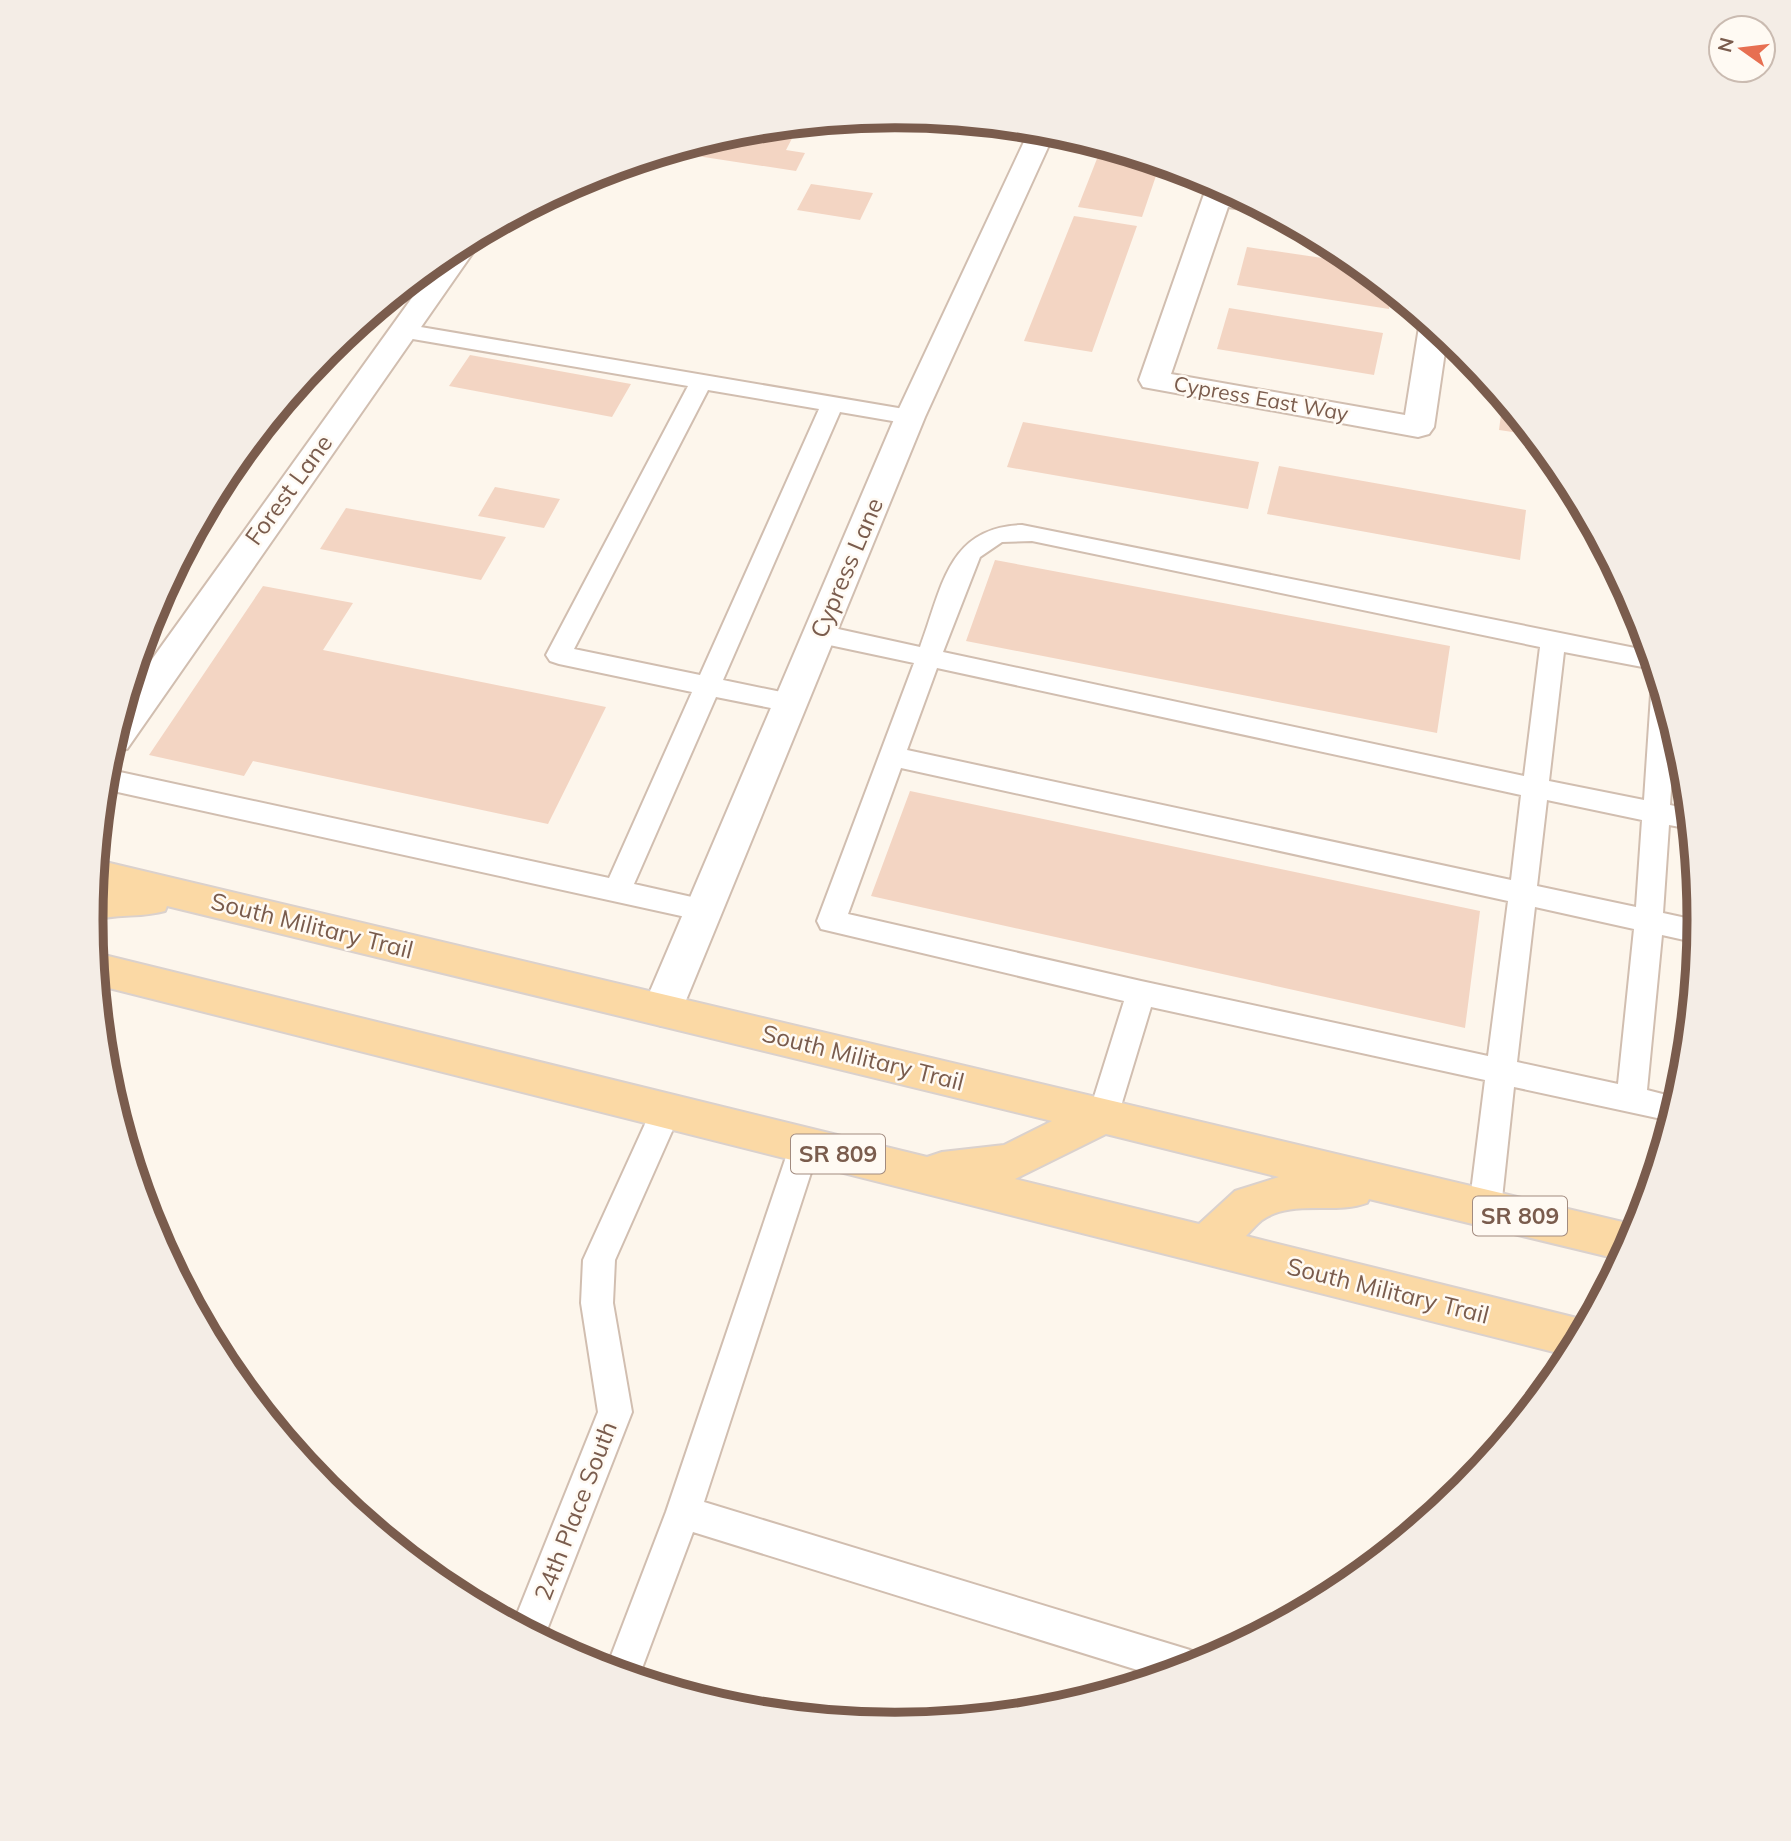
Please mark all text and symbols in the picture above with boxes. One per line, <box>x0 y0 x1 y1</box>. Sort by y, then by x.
north arrow <box>1707 14 1777 84</box>
text: N <box>1712 35 1739 55</box>
street label: Cypress East Way <box>1172 370 1350 426</box>
street label: Forest Lane <box>238 428 338 551</box>
street label: Cypress Lane <box>803 493 889 642</box>
street label: South Military Trail <box>208 885 416 965</box>
street label: South Military Trail <box>759 1017 967 1097</box>
road number: SR 809 <box>791 1134 885 1174</box>
road number: SR 809 <box>1473 1196 1567 1236</box>
street label: South Military Trail <box>1284 1250 1492 1330</box>
street label: 24th Place South <box>527 1417 623 1604</box>

